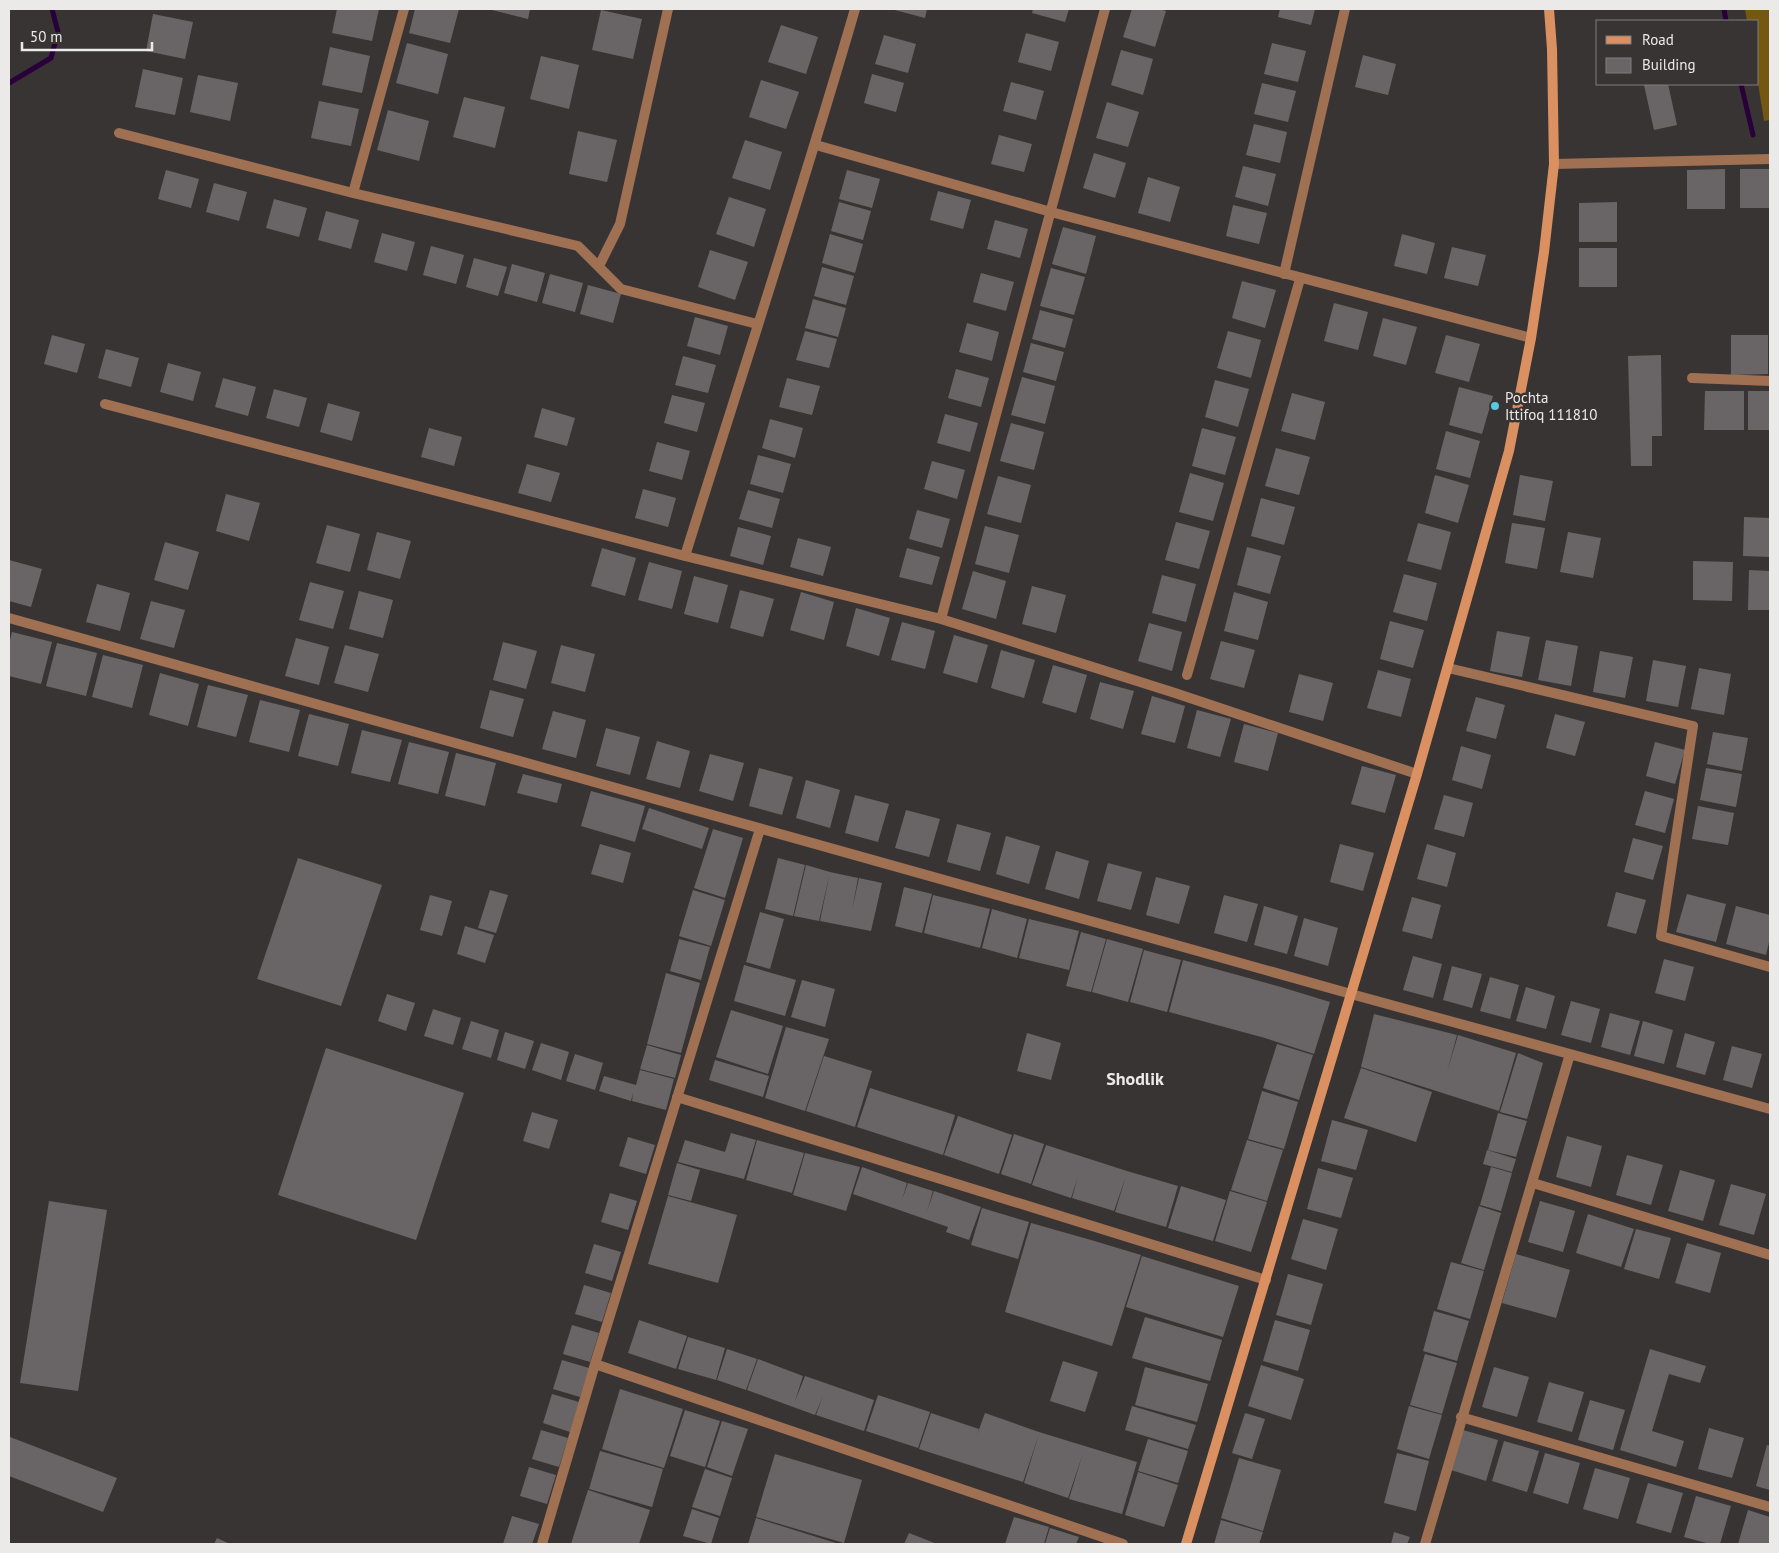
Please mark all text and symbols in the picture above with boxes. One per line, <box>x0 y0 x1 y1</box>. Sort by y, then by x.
scale bar <box>22 20 152 52</box>
legend <box>1596 20 1759 85</box>
text: 50 m <box>30 27 63 46</box>
text: Road <box>1642 30 1674 49</box>
text: Building <box>1642 55 1696 74</box>
place label: Pochta Ittifoq 111810 <box>1505 388 1597 424</box>
marker: Pochta Ittifoq 111810 <box>1489 400 1501 412</box>
district label: Shodlik <box>1106 1067 1164 1090</box>

